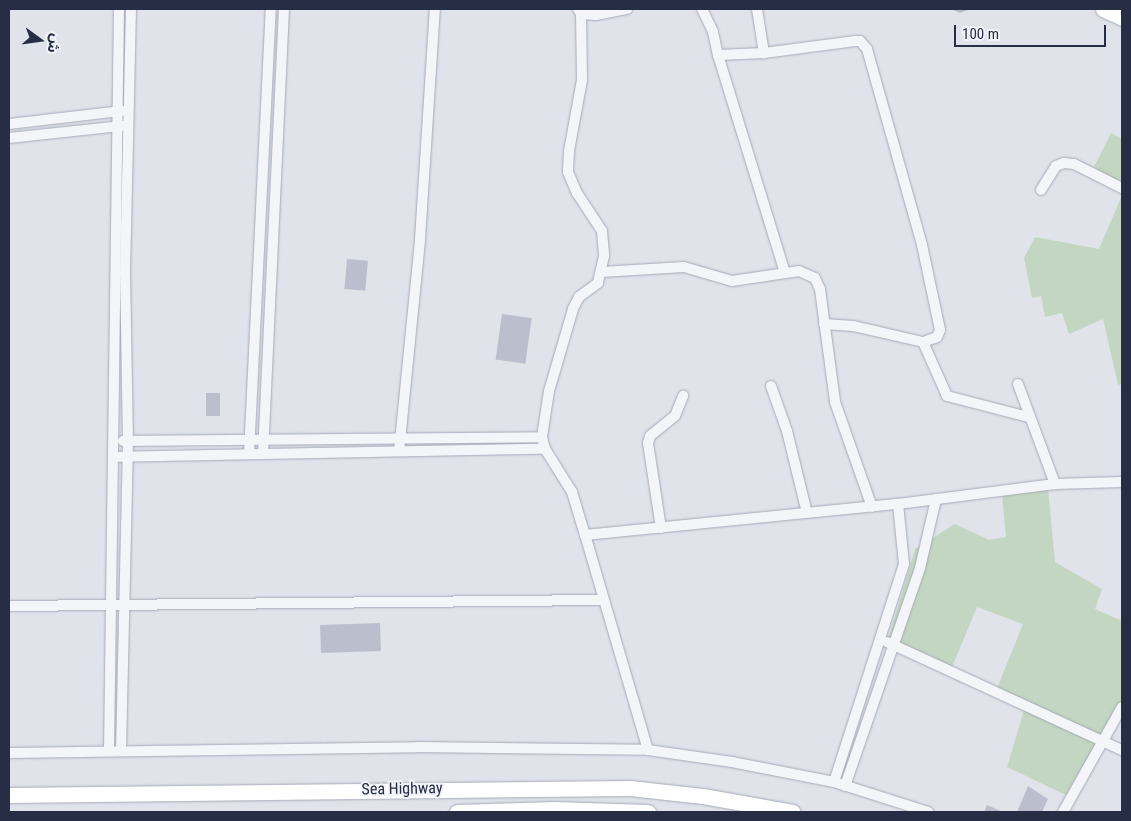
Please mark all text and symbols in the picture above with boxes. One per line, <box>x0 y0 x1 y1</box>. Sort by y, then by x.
north arrow <box>15 15 65 65</box>
scale bar <box>956 15 1108 47</box>
text: 100 m <box>962 25 999 43</box>
text: ش <box>44 32 65 55</box>
street label: Sea Highway <box>361 779 443 799</box>

